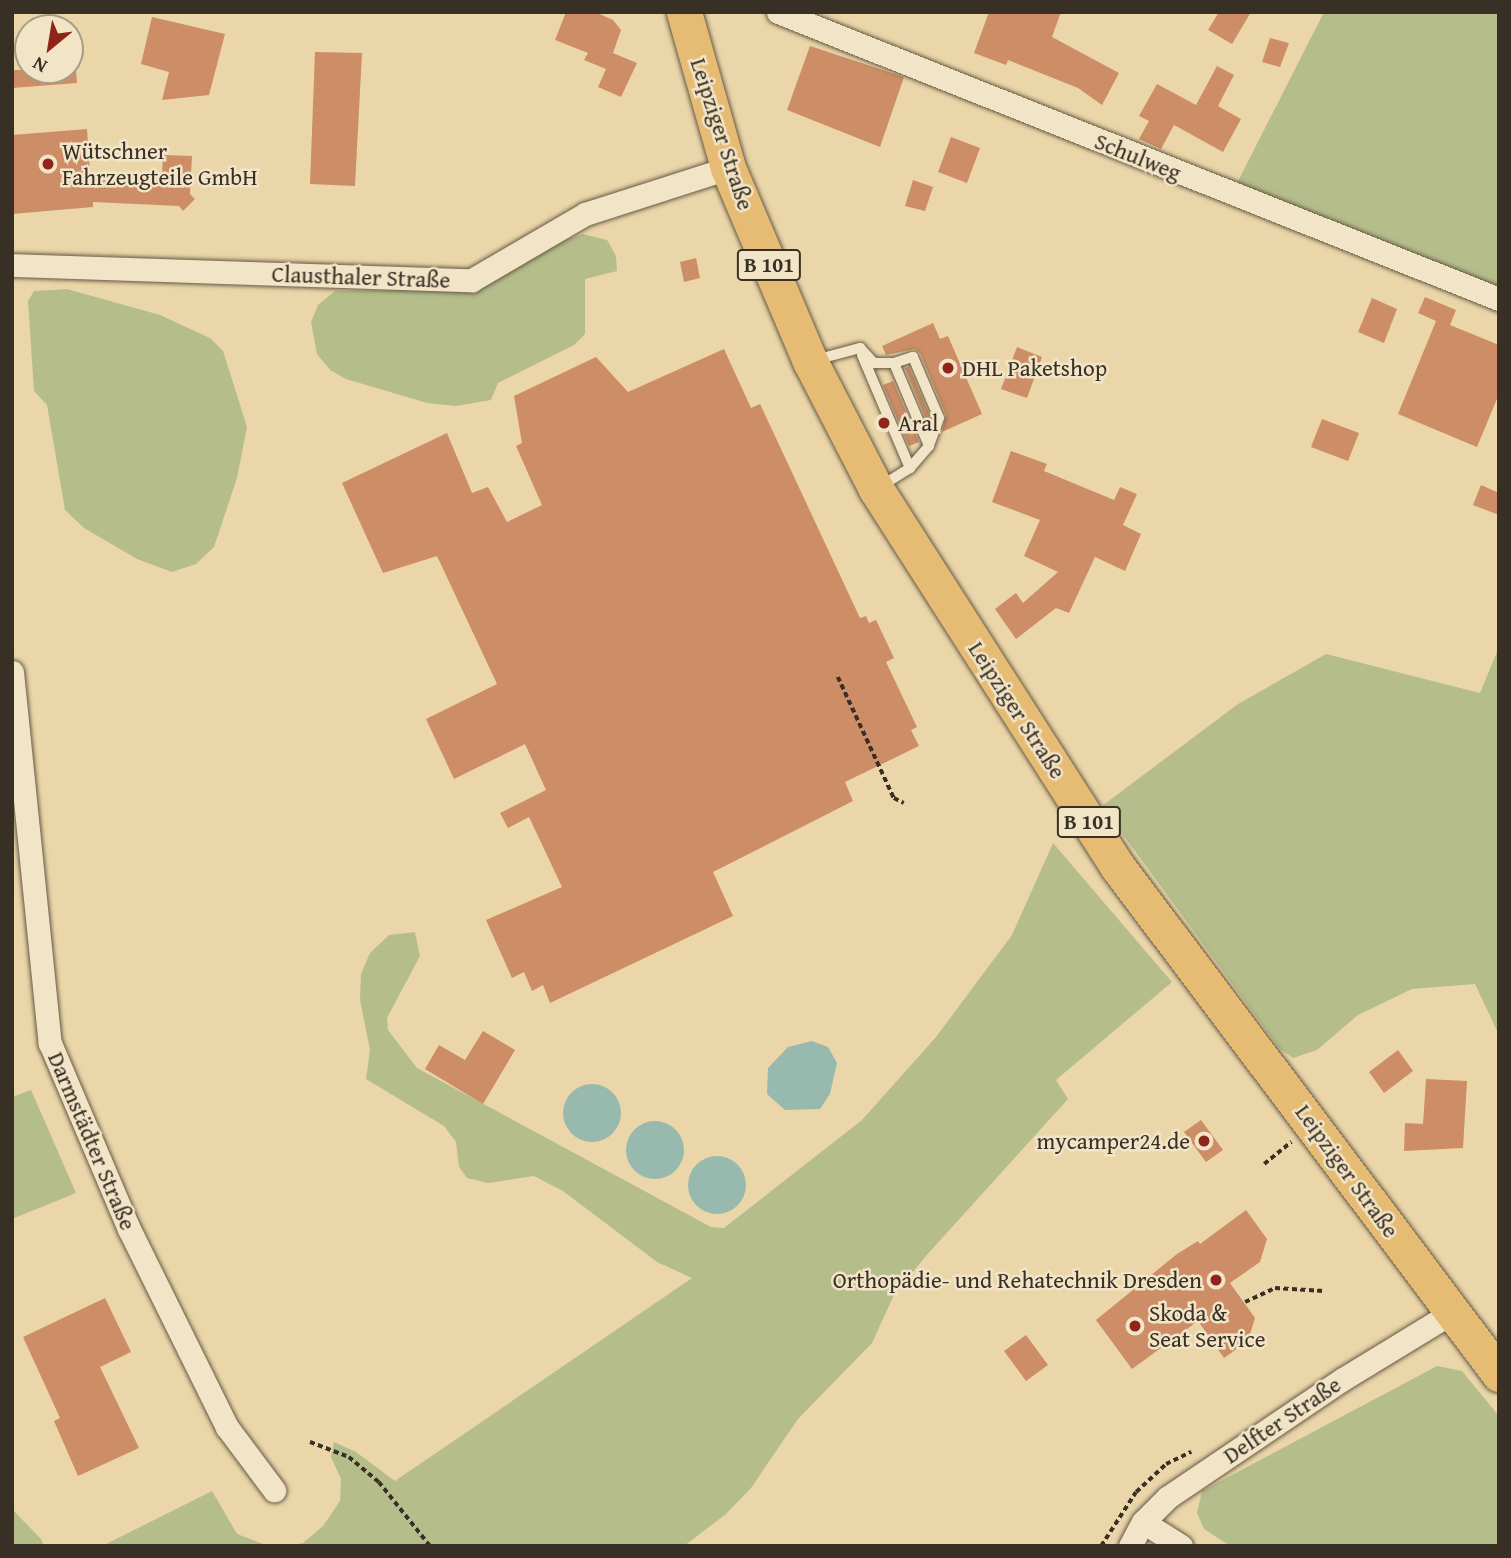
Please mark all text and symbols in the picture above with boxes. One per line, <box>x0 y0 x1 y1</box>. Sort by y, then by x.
north arrow <box>14 14 84 84</box>
text: N <box>27 50 52 81</box>
street label: Leipziger Straße <box>684 55 760 213</box>
street label: Schulweg <box>1091 127 1185 187</box>
place label: Wütschner Fahrzeugteile GmbH <box>62 137 258 191</box>
marker: Wütschner Fahrzeugteile GmbH <box>40 156 56 172</box>
road number: B 101 <box>736 247 802 282</box>
street label: Clausthaler Straße <box>271 260 451 294</box>
place label: DHL Paketshop <box>962 354 1107 382</box>
marker: DHL Paketshop <box>940 360 956 376</box>
place label: Aral <box>898 409 939 437</box>
marker: Aral <box>876 415 892 431</box>
street label: Leipziger Straße <box>962 636 1072 784</box>
road number: B 101 <box>1056 804 1122 840</box>
street label: Darmstädter Straße <box>42 1048 142 1234</box>
street label: Leipziger Straße <box>1289 1099 1405 1243</box>
place label: mycamper24.de <box>1036 1127 1190 1155</box>
marker: mycamper24.de <box>1196 1133 1212 1149</box>
place label: Orthopädie- und Rehatechnik Dresden <box>833 1266 1202 1294</box>
marker: Orthopädie- und Rehatechnik Dresden <box>1208 1272 1224 1288</box>
place label: Skoda & Seat Service <box>1149 1299 1265 1353</box>
marker: Skoda & Seat Service <box>1127 1318 1143 1334</box>
street label: Delfter Straße <box>1218 1371 1346 1469</box>

